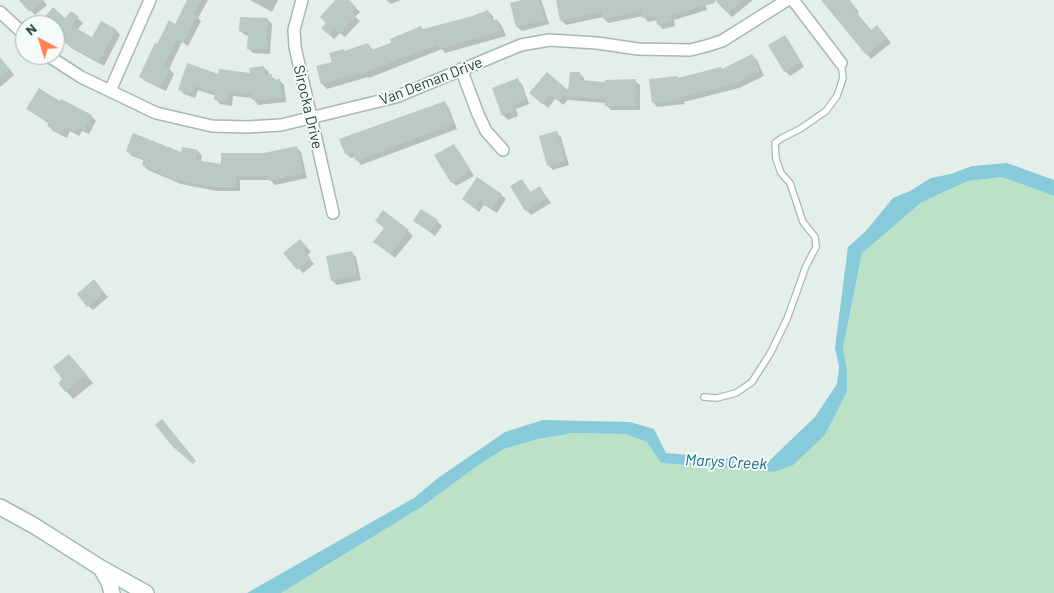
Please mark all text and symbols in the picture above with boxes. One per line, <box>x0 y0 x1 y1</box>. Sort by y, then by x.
north arrow <box>15 15 65 65</box>
text: N <box>22 19 40 38</box>
street label: Van Deman Drive <box>377 53 485 109</box>
street label: Sirocka Drive <box>290 63 326 151</box>
water label: Marys Creek <box>684 450 768 474</box>

